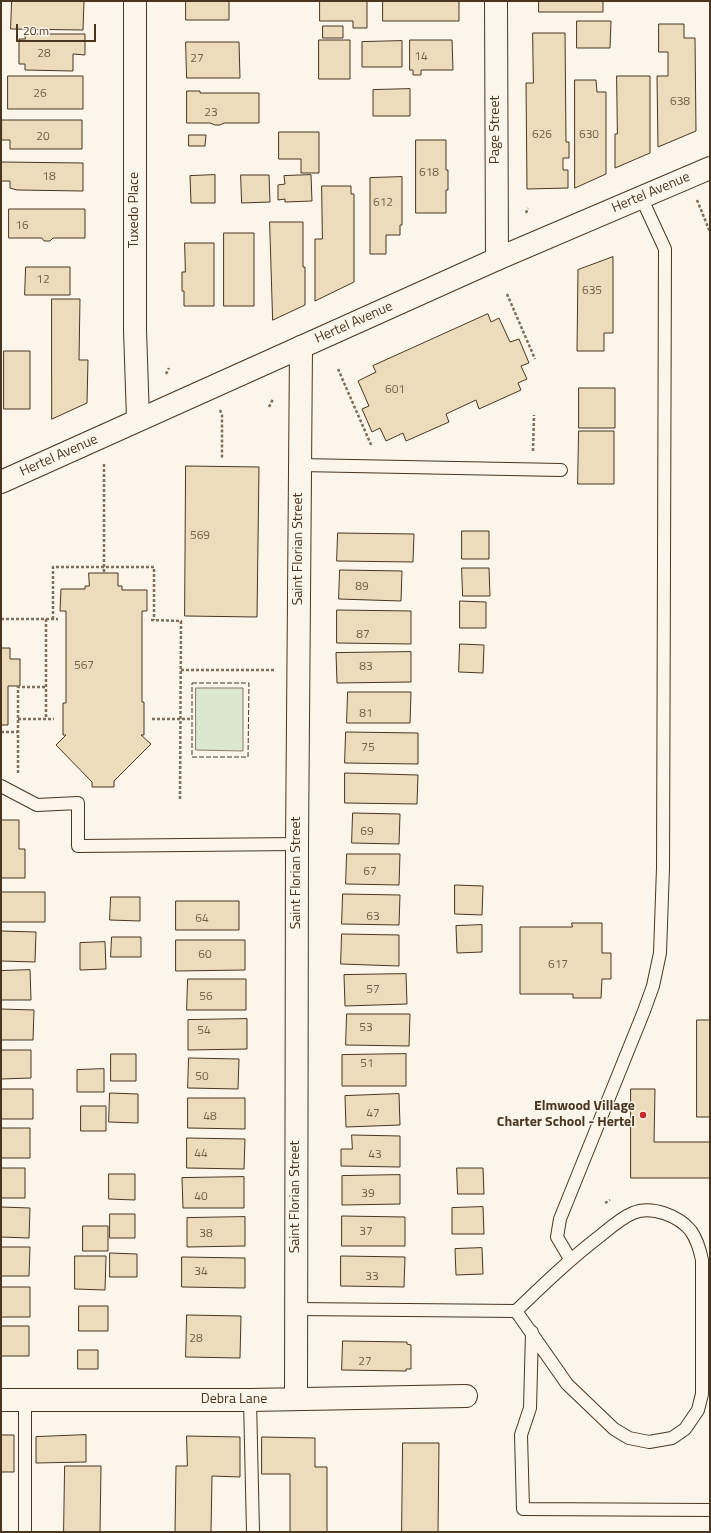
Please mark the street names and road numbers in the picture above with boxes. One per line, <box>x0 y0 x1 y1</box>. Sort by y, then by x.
street label: Page Street <box>488 96 504 164</box>
street label: Hertel Avenue <box>609 169 693 217</box>
street label: Tuxedo Place <box>127 172 143 248</box>
street label: Hertel Avenue <box>312 298 396 348</box>
street label: Hertel Avenue <box>17 431 101 481</box>
street label: Saint Florian Street <box>291 493 307 605</box>
street label: Saint Florian Street <box>289 817 305 929</box>
street label: Saint Florian Street <box>288 1141 304 1253</box>
street label: Debra Lane <box>201 1392 267 1408</box>

